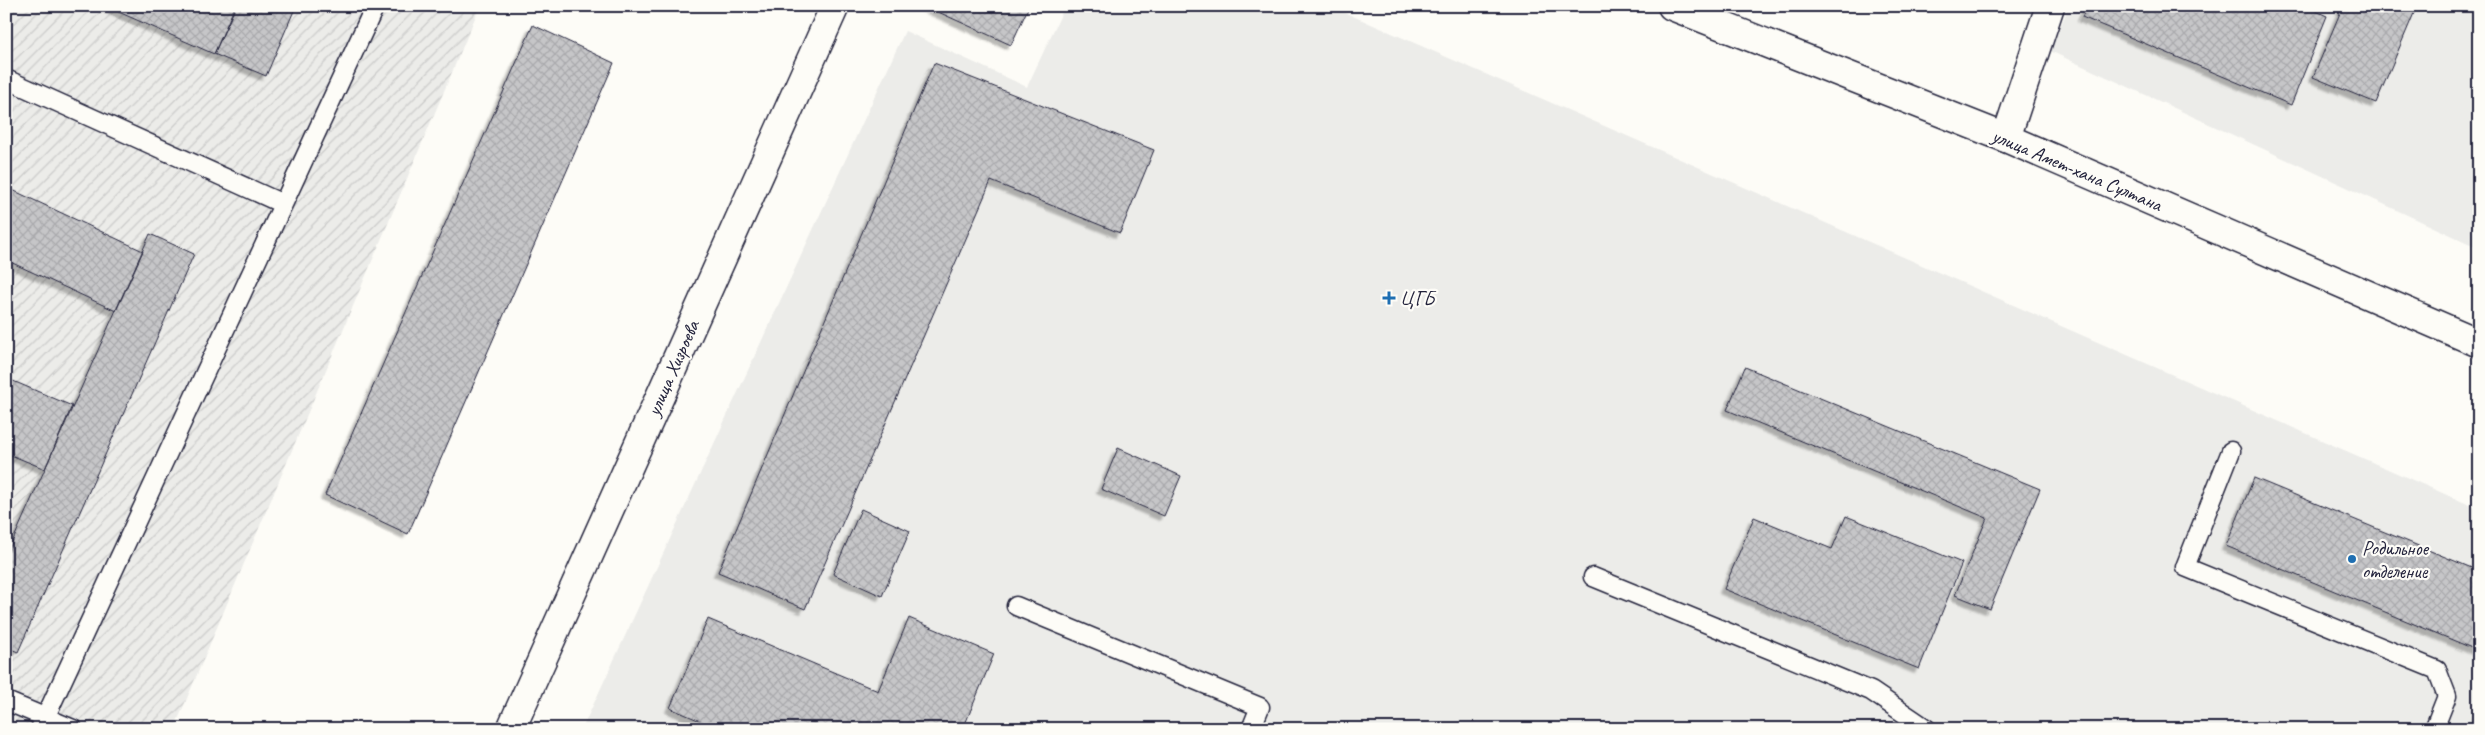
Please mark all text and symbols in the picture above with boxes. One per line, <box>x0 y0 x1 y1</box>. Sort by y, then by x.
street label: улица Амет-хана Султана <box>1987 123 2167 218</box>
place label: ЦГБ <box>1400 286 1436 311</box>
marker: ЦГБ <box>1382 291 1396 305</box>
street label: улица Хизроева <box>640 315 706 420</box>
place label: Родильное отделение <box>2362 536 2429 584</box>
marker: Родильное отделение <box>2346 553 2358 565</box>

